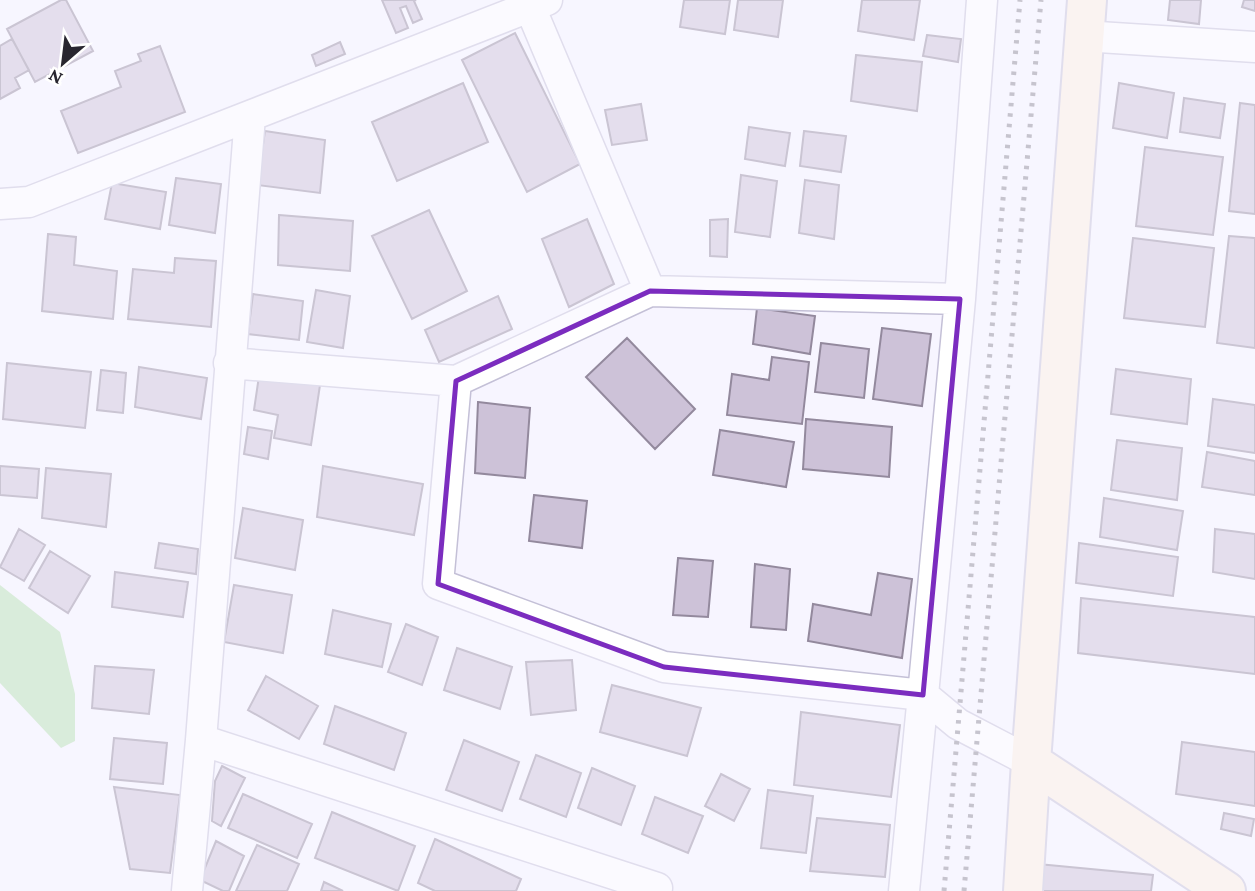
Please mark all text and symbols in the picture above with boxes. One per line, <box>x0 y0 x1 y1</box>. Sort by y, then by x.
north arrow <box>28 28 98 98</box>
text: N <box>45 65 66 90</box>

